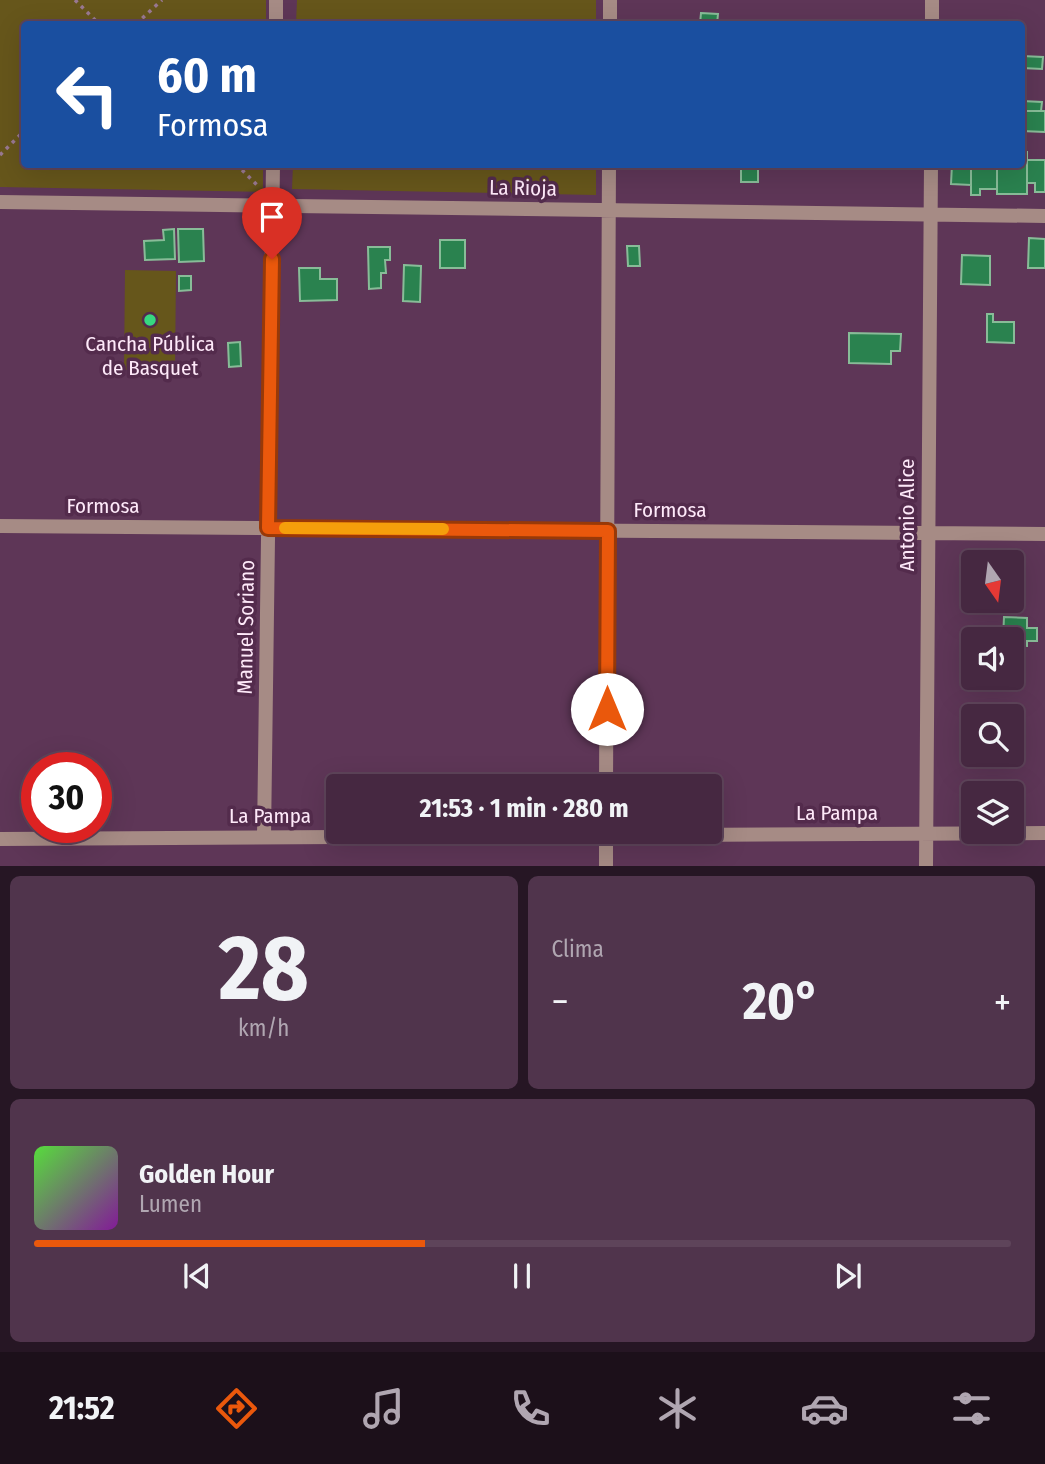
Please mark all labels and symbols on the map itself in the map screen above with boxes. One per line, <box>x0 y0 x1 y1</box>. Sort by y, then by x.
street label: La Rioja <box>489 174 557 202</box>
pin <box>242 187 302 259</box>
marker: Cancha Pública de Basquet <box>142 312 158 328</box>
place label: Cancha Pública de Basquet <box>85 331 215 381</box>
street label: Antonio Alice <box>894 459 920 571</box>
street label: Formosa <box>66 493 140 519</box>
street label: Formosa <box>633 497 707 523</box>
north arrow <box>961 550 1024 612</box>
street label: Manuel Soriano <box>232 559 260 695</box>
position arrow <box>570 672 644 746</box>
speed limit sign: 30 <box>21 752 112 843</box>
street label: La Pampa <box>796 800 878 826</box>
street label: La Pampa <box>229 803 311 829</box>

